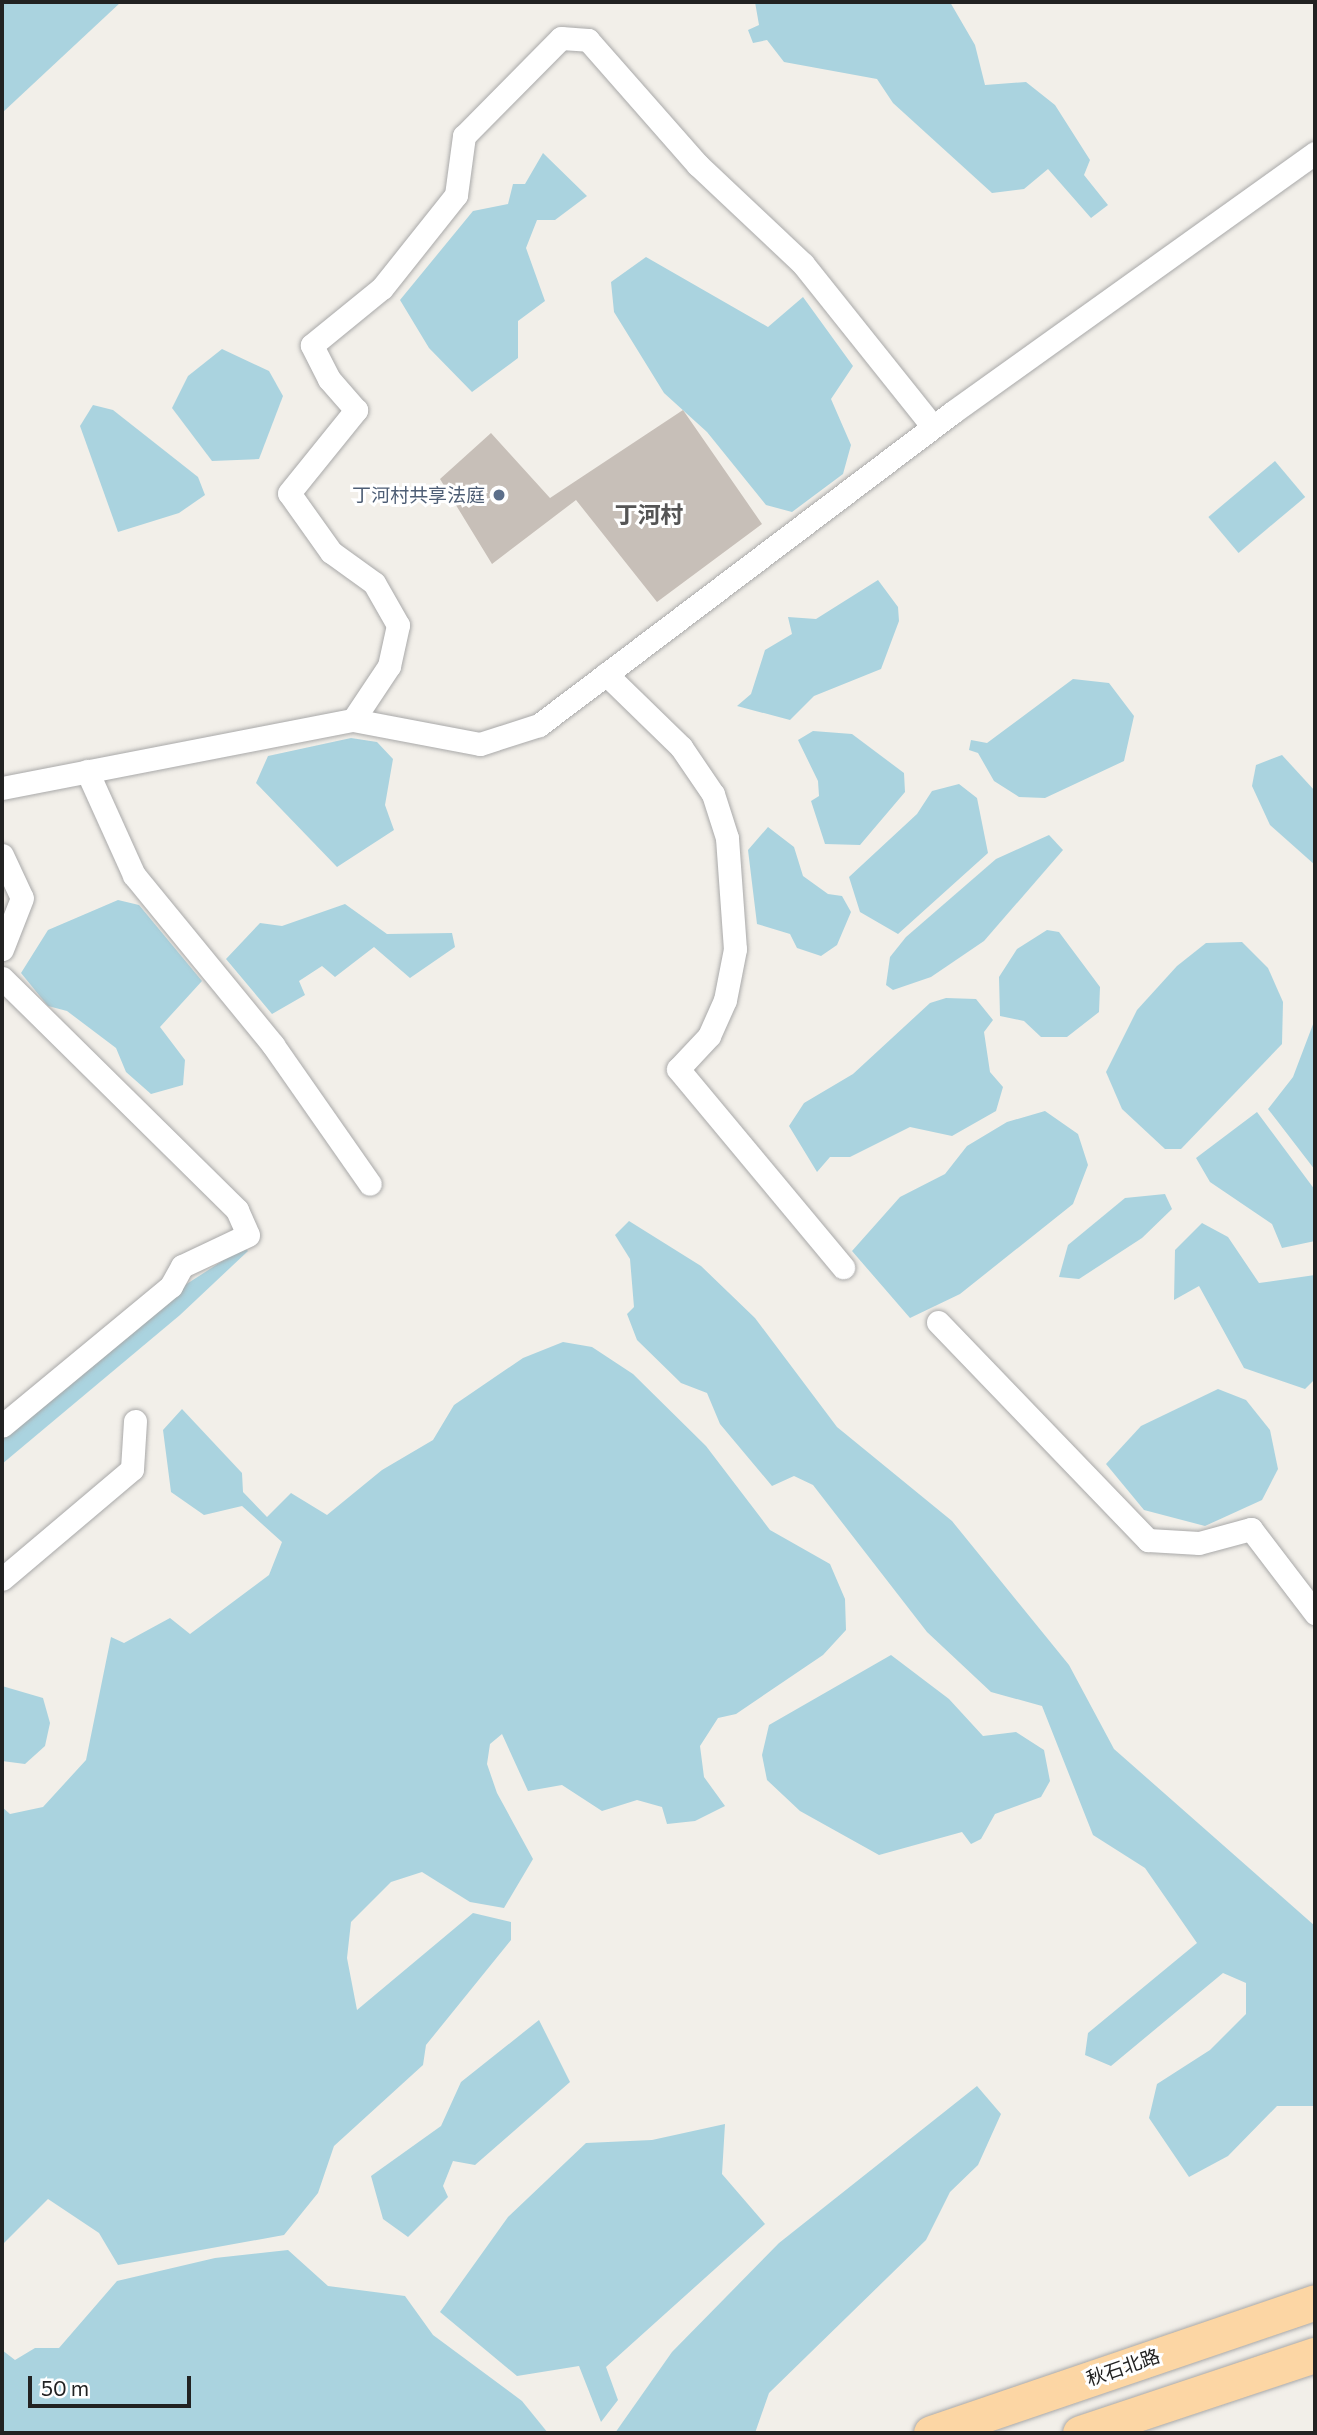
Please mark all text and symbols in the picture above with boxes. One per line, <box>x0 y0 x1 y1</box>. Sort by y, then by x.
place label: 丁河村共享法庭 <box>352 484 485 506</box>
marker: 丁河村共享法庭 <box>491 487 507 503</box>
district label: 丁河村 <box>615 500 683 528</box>
street label: 秋石北路 <box>1083 2344 1163 2390</box>
scale bar <box>32 2362 194 2406</box>
text: 50 m <box>41 2375 89 2400</box>

